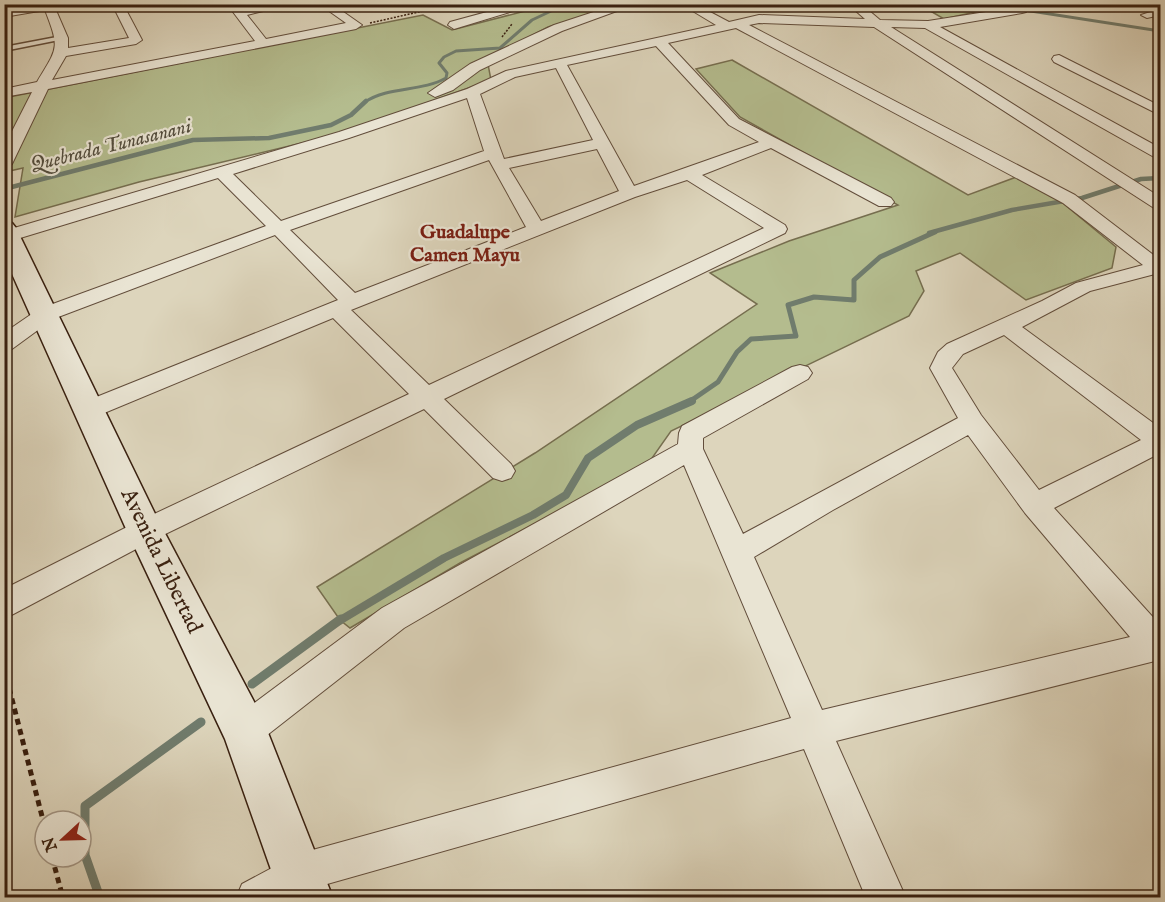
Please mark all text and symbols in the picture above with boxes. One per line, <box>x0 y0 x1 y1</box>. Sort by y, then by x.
water label: Quebrada Tunasanani <box>28 114 195 179</box>
district label: Guadalupe Camen Mayu <box>410 220 521 268</box>
street label: Avenida Libertad <box>113 483 208 638</box>
north arrow <box>33 809 93 869</box>
text: N <box>39 834 63 855</box>

